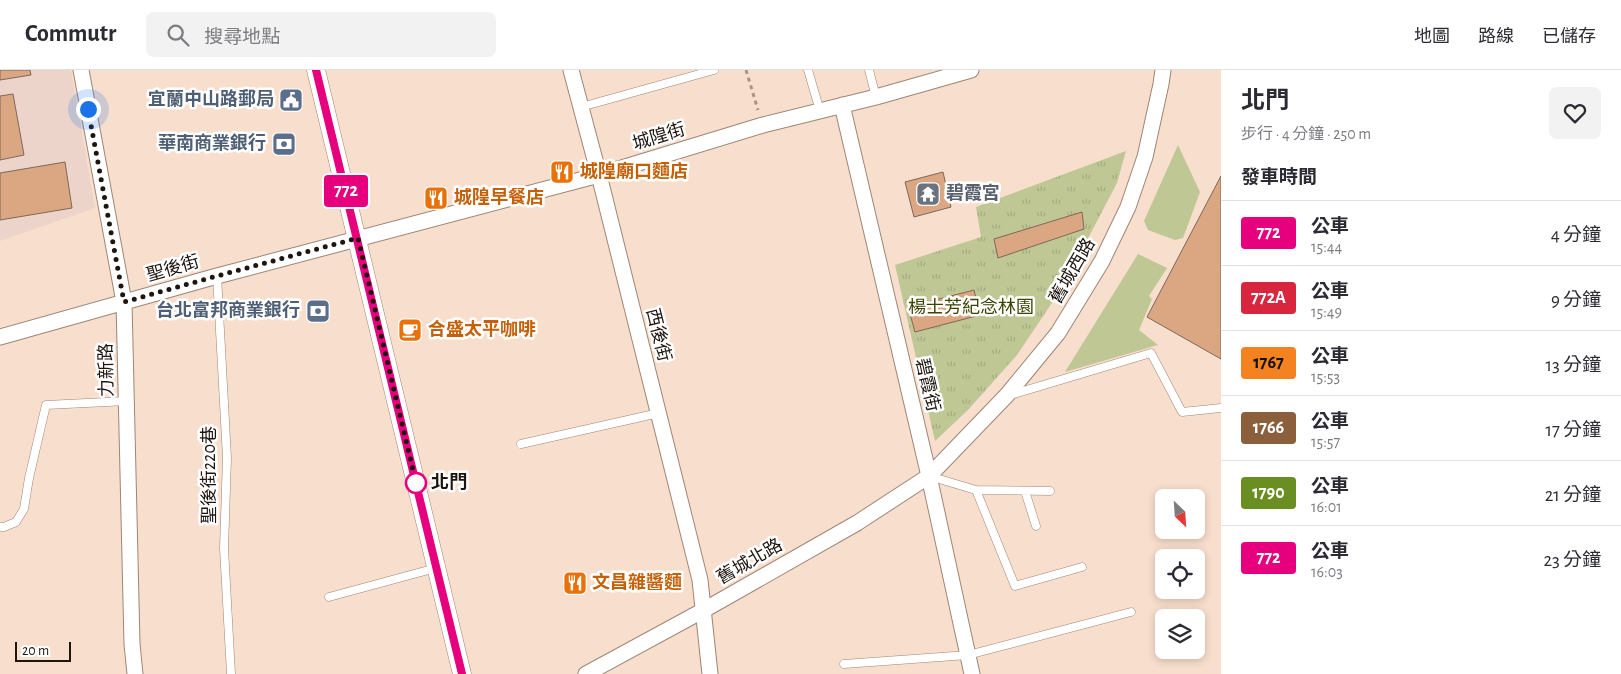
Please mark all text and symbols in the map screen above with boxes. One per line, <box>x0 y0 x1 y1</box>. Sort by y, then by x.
search box <box>146 12 496 57</box>
icon: search <box>164 21 192 49</box>
text: Commutr <box>25 22 116 46</box>
text: 搜尋地點 <box>204 28 280 47</box>
text: 地圖 <box>1414 28 1450 46</box>
text: 路線 <box>1478 28 1514 46</box>
text: 已儲存 <box>1542 28 1596 46</box>
public building icon: 宜蘭中山路郵局 <box>278 87 304 113</box>
button: heart <box>1549 87 1601 139</box>
place label: 宜蘭中山路郵局 <box>148 88 274 109</box>
text: 北門 <box>1241 89 1289 113</box>
your location <box>76 97 101 122</box>
street label: 城隍街 <box>630 119 687 154</box>
text: 步行 · 4 分鐘 · 250 m <box>1241 126 1371 142</box>
bank icon: 華南商業銀行 <box>271 131 297 157</box>
place label: 華南商業銀行 <box>158 132 266 153</box>
restaurant icon: 城隍廟口麵店 <box>549 159 575 185</box>
place label: 城隍廟口麵店 <box>580 161 688 181</box>
text: 發車時間 <box>1241 168 1317 187</box>
line badge: 772 <box>317 175 375 207</box>
temple icon: 碧霞宮 <box>915 181 941 207</box>
text: 772 <box>334 182 358 200</box>
place label: 碧霞宮 <box>946 183 1000 203</box>
restaurant icon: 城隍早餐店 <box>423 185 449 211</box>
place label: 城隍早餐店 <box>454 187 544 207</box>
text: 公車 <box>1311 217 1349 236</box>
text: 772 <box>1256 224 1281 242</box>
text: 4 分鐘 <box>1551 226 1601 245</box>
street label: 舊城西路 <box>1045 234 1099 307</box>
text: 15:44 <box>1311 239 1342 255</box>
street label: 聖後街 <box>144 251 201 285</box>
text: 公車 <box>1311 282 1349 301</box>
text: 772A <box>1251 289 1286 307</box>
text: 9 分鐘 <box>1551 291 1601 310</box>
park label: 楊士芳紀念林園 <box>908 297 1034 317</box>
bank icon: 台北富邦商業銀行 <box>305 298 331 324</box>
place label: 台北富邦商業銀行 <box>156 299 300 320</box>
text: 15:49 <box>1311 304 1342 320</box>
street label: 西後街 <box>643 306 675 363</box>
cafe icon: 合盛太平咖啡 <box>397 317 423 343</box>
place label: 合盛太平咖啡 <box>428 319 536 339</box>
street label: 力新路 <box>96 343 116 397</box>
text: 公車 <box>1311 347 1349 366</box>
text: 1767 <box>1253 354 1284 372</box>
street label: 碧霞街 <box>912 356 944 413</box>
text: 13 分鐘 <box>1546 356 1601 375</box>
text: 15:53 <box>1311 369 1340 385</box>
text: 公車 <box>1311 412 1349 431</box>
text: 1766 <box>1253 419 1284 437</box>
text: 17 分鐘 <box>1545 421 1601 440</box>
street label: 聖後街220巷 <box>199 426 219 524</box>
text: 15:57 <box>1311 434 1340 450</box>
marker: 北門 <box>405 472 427 494</box>
place label: 北門 <box>431 473 467 492</box>
text: 公車 <box>1311 477 1349 496</box>
text: 1790 <box>1252 484 1285 502</box>
text: 21 分鐘 <box>1545 486 1601 505</box>
north arrow <box>1155 489 1205 539</box>
map controls <box>1155 489 1205 659</box>
text: 16:01 <box>1311 499 1342 515</box>
street label: 舊城北路 <box>713 534 786 588</box>
text: 公車 <box>1311 542 1349 561</box>
button: locate <box>1155 549 1205 599</box>
text: 772 <box>1256 549 1281 567</box>
text: 23 分鐘 <box>1543 551 1601 570</box>
text: 16:03 <box>1311 564 1343 580</box>
restaurant icon: 文昌雜醬麵 <box>562 570 588 596</box>
place label: 文昌雜醬麵 <box>592 572 682 592</box>
button: layers <box>1155 609 1205 659</box>
scale bar <box>15 639 71 662</box>
text: 20 m <box>22 644 49 658</box>

